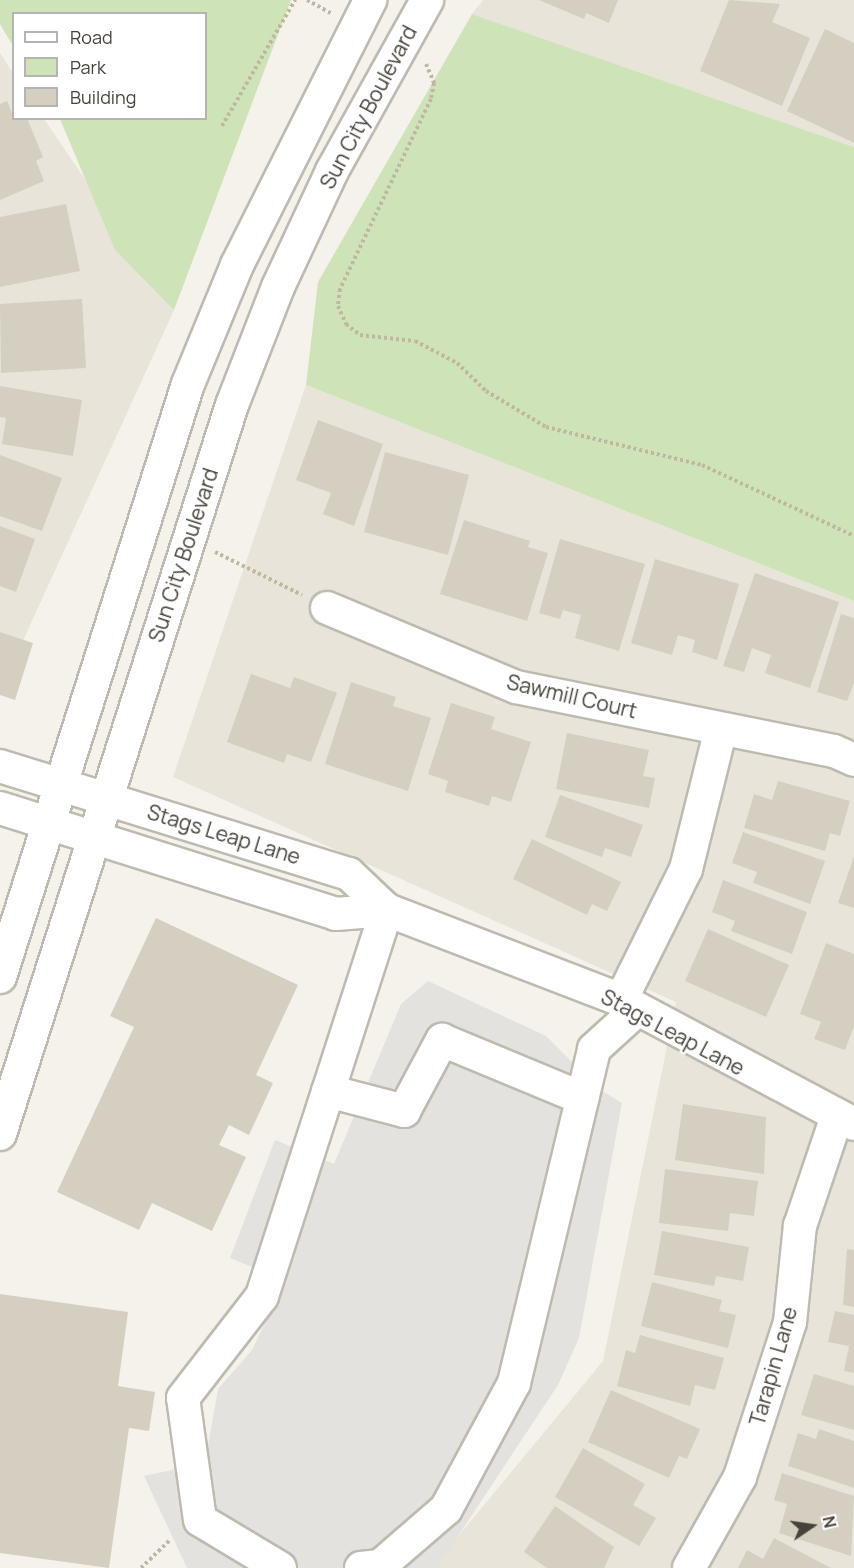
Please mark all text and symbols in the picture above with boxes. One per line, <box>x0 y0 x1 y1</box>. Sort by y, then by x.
legend <box>12 12 207 120</box>
street label: Sun City Boulevard <box>314 21 422 193</box>
text: Road <box>70 25 113 49</box>
text: Park <box>70 55 106 79</box>
text: Building <box>70 85 136 109</box>
street label: Sun City Boulevard <box>143 465 223 645</box>
street label: Sawmill Court <box>504 669 640 723</box>
street label: Stags Leap Lane <box>144 799 304 869</box>
street label: Stags Leap Lane <box>597 984 749 1080</box>
street label: Tarapin Lane <box>744 1304 802 1428</box>
north arrow <box>782 1496 842 1556</box>
text: N <box>818 1514 842 1530</box>

